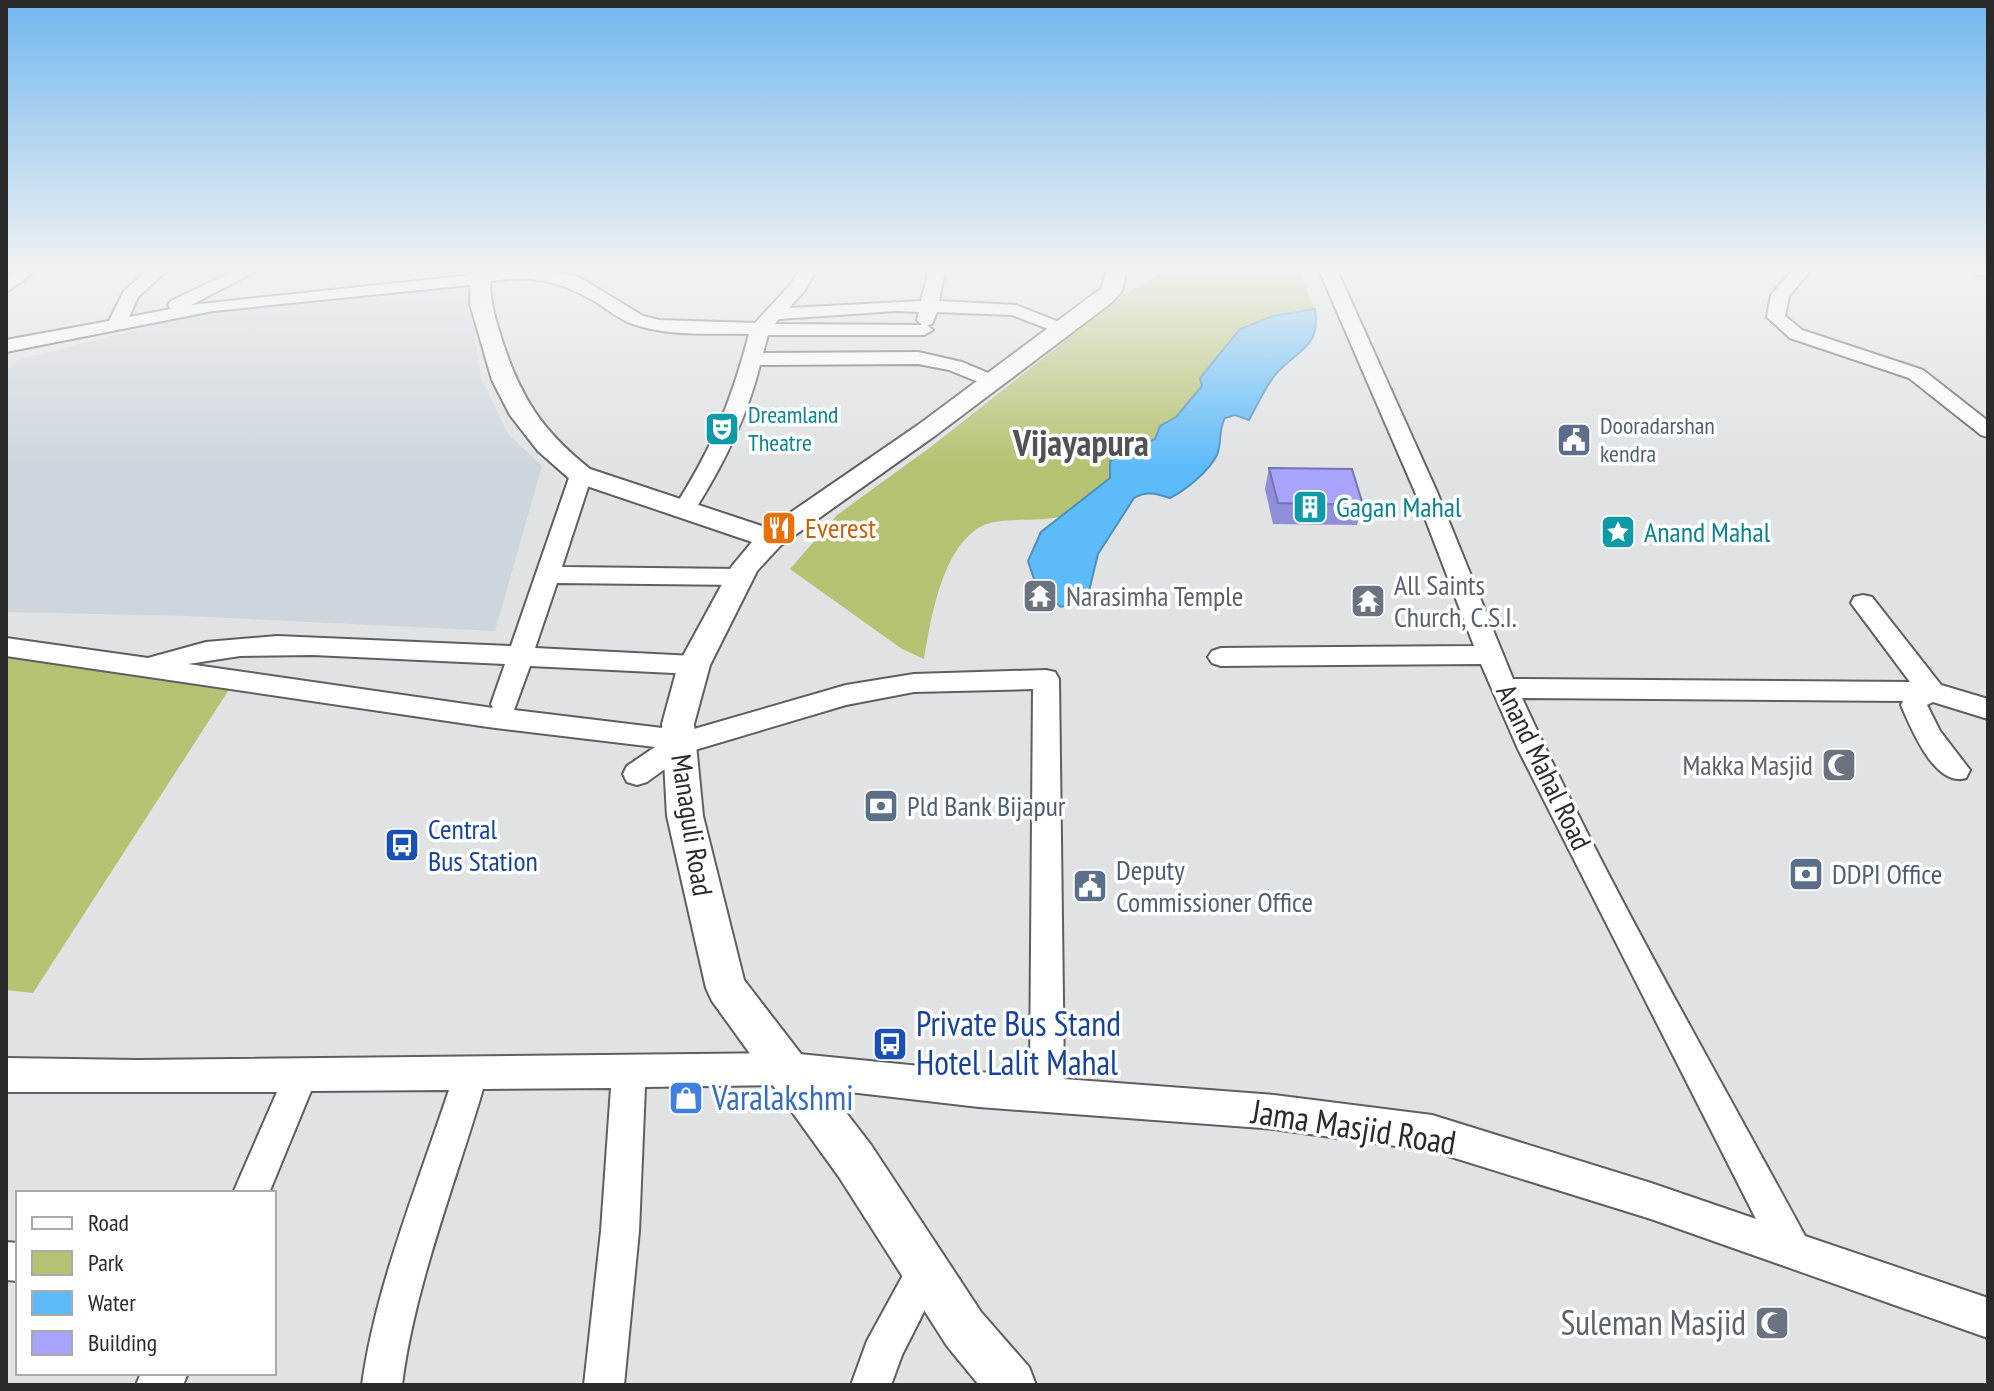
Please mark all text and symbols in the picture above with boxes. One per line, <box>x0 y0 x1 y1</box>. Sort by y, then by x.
place label: Dreamland Theatre <box>748 399 838 458</box>
theatre icon: Dreamland Theatre <box>703 410 741 448</box>
place label: Dooradarshan kendra <box>1600 410 1715 469</box>
district label: Vijayapura <box>1012 419 1149 466</box>
public building icon: Dooradarshan kendra <box>1555 421 1593 459</box>
building icon: Gagan Mahal <box>1291 488 1329 526</box>
place label: Gagan Mahal <box>1336 488 1462 525</box>
restaurant icon: Everest <box>760 509 798 547</box>
place label: Everest <box>805 509 876 546</box>
place icon: Anand Mahal <box>1599 513 1637 551</box>
place label: Anand Mahal <box>1644 513 1771 550</box>
place label: All Saints Church, C.S.I. <box>1394 566 1517 635</box>
temple icon: Narasimha Temple <box>1021 577 1059 615</box>
place label: Narasimha Temple <box>1066 577 1243 614</box>
temple icon: All Saints Church, C.S.I. <box>1349 582 1387 620</box>
street label: Anand Mahal Road <box>1488 678 1601 856</box>
place label: Makka Masjid <box>1682 746 1813 783</box>
mosque icon: Makka Masjid <box>1820 746 1858 784</box>
street label: Managuli Road <box>663 751 722 898</box>
bank icon: Pld Bank Bijapur <box>862 787 900 825</box>
place label: Pld Bank Bijapur <box>907 787 1066 824</box>
place label: Central Bus Station <box>428 810 538 879</box>
bus stop icon: Central Bus Station <box>383 826 421 864</box>
place label: Deputy Commissioner Office <box>1116 851 1313 920</box>
bank icon: DDPI Office <box>1787 855 1825 893</box>
place label: DDPI Office <box>1832 855 1942 892</box>
public building icon: Deputy Commissioner Office <box>1071 867 1109 905</box>
place label: Private Bus Stand Hotel Lalit Mahal <box>916 1001 1121 1084</box>
bus stop icon: Private Bus Stand Hotel Lalit Mahal <box>871 1025 909 1063</box>
place label: Varalakshmi <box>711 1075 854 1119</box>
shop icon: Varalakshmi <box>667 1079 705 1117</box>
street label: Jama Masjid Road <box>1248 1088 1459 1164</box>
legend <box>16 1191 276 1375</box>
text: Road <box>88 1207 129 1238</box>
text: Park <box>88 1247 124 1278</box>
text: Water <box>88 1287 136 1318</box>
place label: Suleman Masjid <box>1561 1300 1746 1344</box>
mosque icon: Suleman Masjid <box>1753 1304 1791 1342</box>
text: Building <box>88 1327 157 1358</box>

